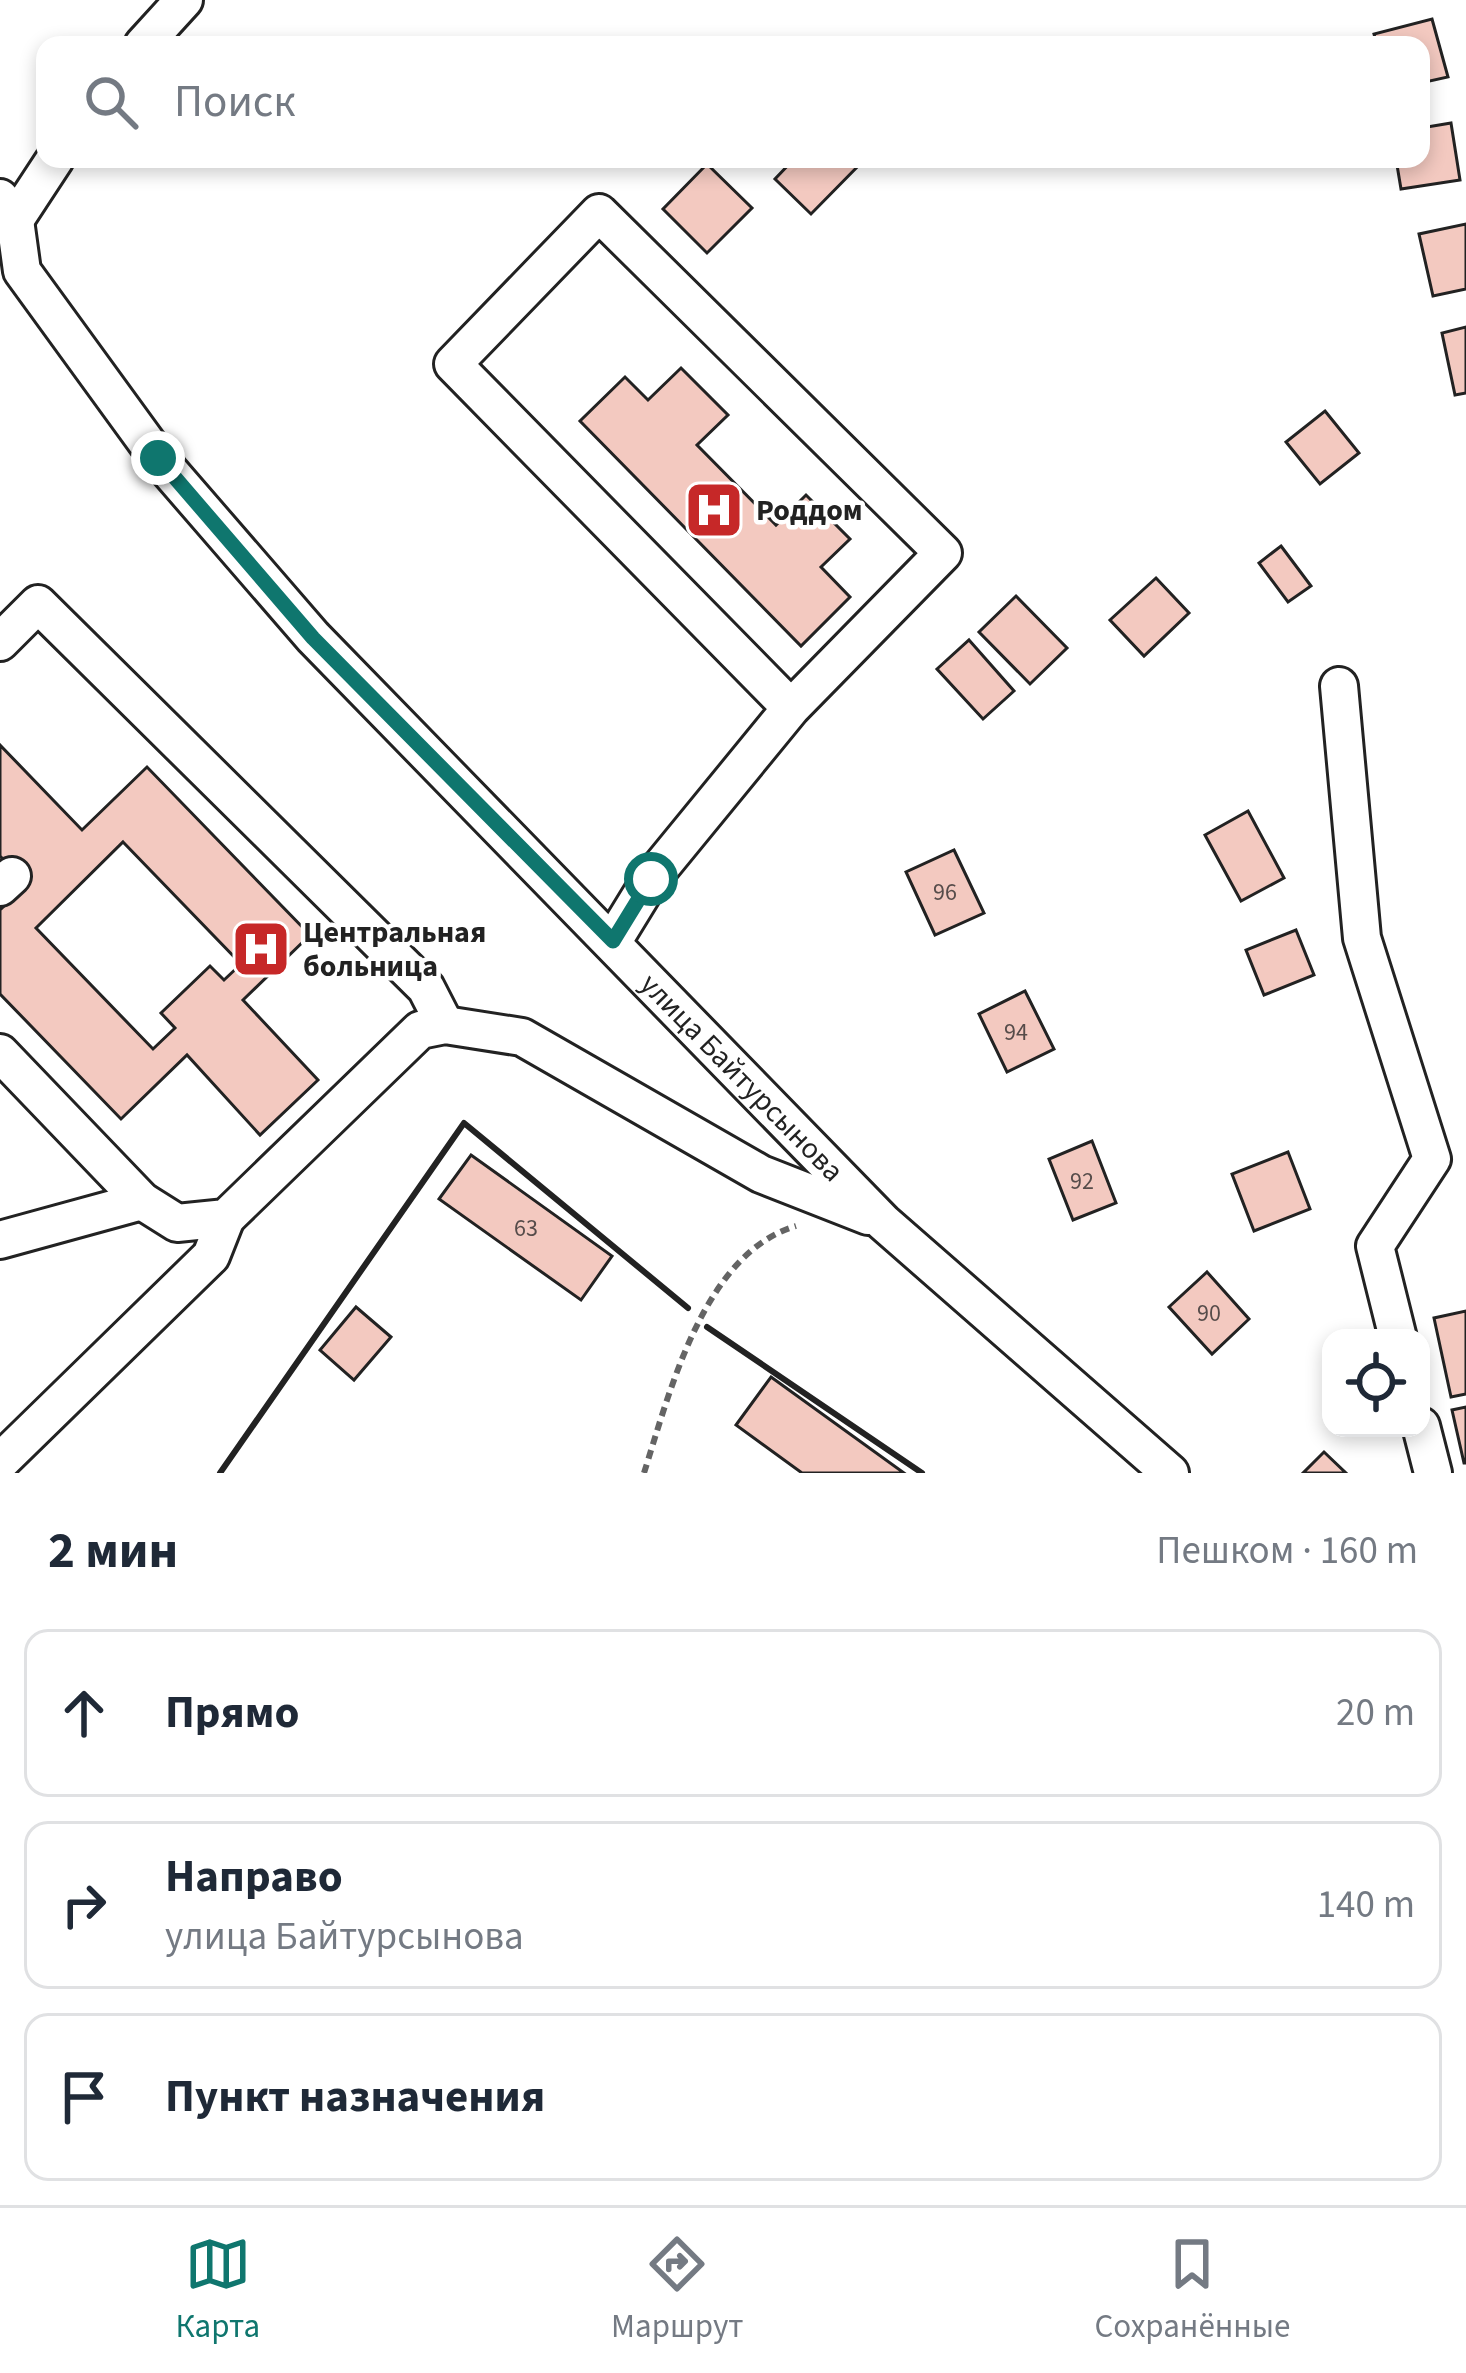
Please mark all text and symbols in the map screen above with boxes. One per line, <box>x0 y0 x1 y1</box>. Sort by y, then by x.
search box <box>36 36 1430 168</box>
icon: search <box>78 69 144 135</box>
text: Поиск <box>174 70 296 134</box>
route end <box>131 431 185 485</box>
hospital icon: Роддом <box>683 479 745 541</box>
place label: Роддом <box>756 489 863 532</box>
route start <box>624 852 678 906</box>
house number: 96 <box>933 875 957 910</box>
place label: Центральная больница <box>303 911 486 988</box>
hospital icon: Центральная больница <box>230 918 292 980</box>
street label: улица Байтурсынова <box>630 964 854 1191</box>
house number: 94 <box>1004 1015 1028 1050</box>
house number: 92 <box>1070 1164 1094 1199</box>
house number: 63 <box>514 1211 538 1246</box>
house number: 90 <box>1197 1296 1221 1331</box>
map controls <box>1322 1329 1430 1437</box>
button: locate <box>1322 1329 1430 1437</box>
text: 2 мин <box>48 1515 178 1587</box>
text: Пешком · 160 m <box>1156 1523 1418 1579</box>
icon: ahead <box>51 1680 117 1746</box>
text: Прямо <box>165 1681 299 1745</box>
text: 20 m <box>1336 1685 1415 1741</box>
text: Направо <box>165 1845 343 1909</box>
icon: right <box>51 1872 117 1938</box>
text: 140 m <box>1317 1877 1415 1933</box>
text: улица Байтурсынова <box>165 1909 524 1965</box>
icon: arrive <box>51 2064 117 2130</box>
text: Пункт назначения <box>165 2065 545 2129</box>
tab: Карта <box>175 2231 260 2350</box>
tab: Маршрут <box>611 2231 744 2350</box>
tab: Сохранённые <box>1095 2231 1290 2350</box>

